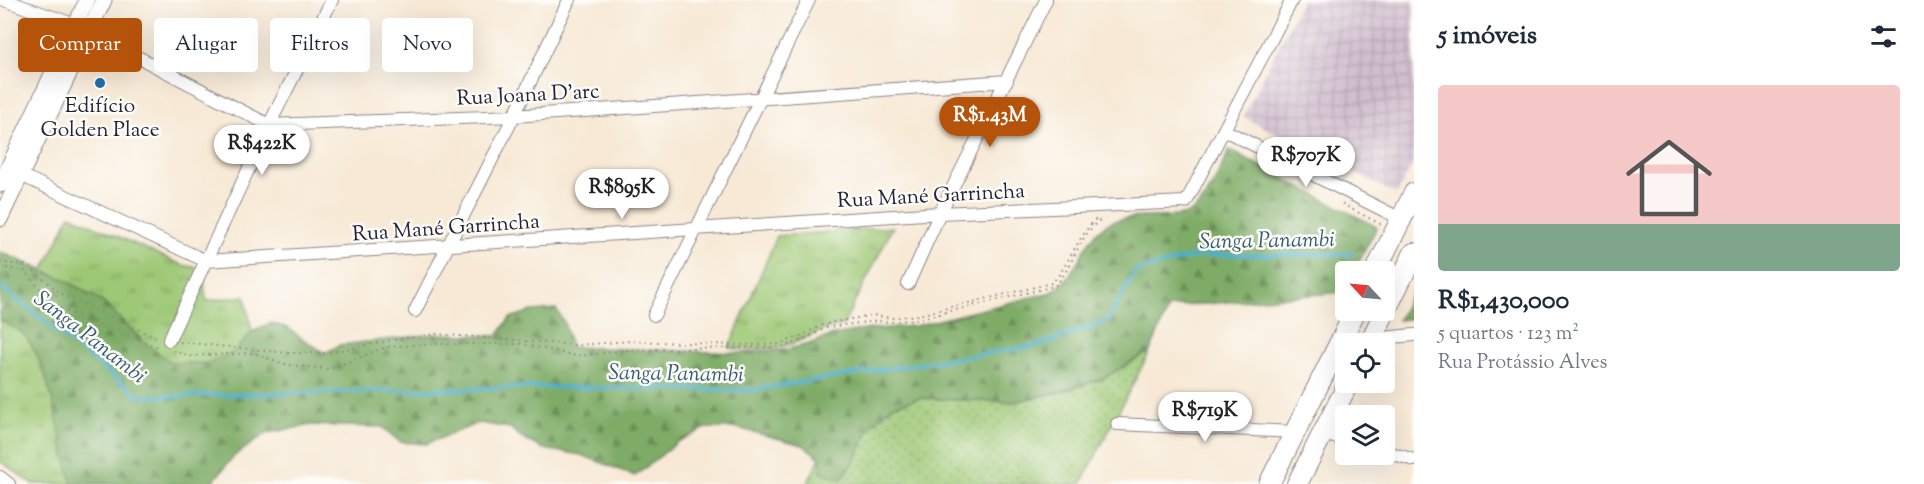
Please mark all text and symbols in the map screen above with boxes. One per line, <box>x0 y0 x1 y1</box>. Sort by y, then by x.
chip: Comprar <box>18 18 142 72</box>
chip: Alugar <box>154 18 258 72</box>
chip: Filtros <box>270 18 370 72</box>
chip: Novo <box>382 18 473 72</box>
text: 5 imóveis <box>1438 18 1537 55</box>
icon: filters <box>1867 20 1900 53</box>
marker: Edifício Golden Place <box>93 76 107 90</box>
street label: Rua Joana D'arc <box>456 77 600 115</box>
place label: Edifício Golden Place <box>41 92 159 146</box>
pin: R$1.43M <box>935 97 1045 148</box>
text: R$1.43M <box>953 102 1027 131</box>
icon: home <box>1615 124 1723 232</box>
pin: R$422K <box>213 125 311 176</box>
text: R$422K <box>228 130 296 159</box>
pin: R$707K <box>1257 137 1355 188</box>
text: R$707K <box>1271 142 1341 171</box>
pin: R$895K <box>573 169 671 220</box>
text: R$895K <box>589 174 655 203</box>
street label: Rua Mané Garrincha <box>836 177 1026 217</box>
street label: Rua Mané Garrincha <box>351 207 541 251</box>
water label: Sanga Panambi <box>1199 225 1335 259</box>
north arrow <box>1335 261 1395 321</box>
map controls <box>1335 261 1395 465</box>
text: R$1,430,000 <box>1438 283 1569 320</box>
water label: Sanga Panambi <box>26 284 152 393</box>
text: 5 quartos · 123 m² <box>1438 320 1579 349</box>
button: locate <box>1335 333 1395 393</box>
text: Rua Protássio Alves <box>1438 349 1607 378</box>
water label: Sanga Panambi <box>608 358 744 392</box>
pin: R$719K <box>1156 392 1254 443</box>
text: R$719K <box>1172 397 1238 426</box>
button: layers <box>1335 405 1395 465</box>

